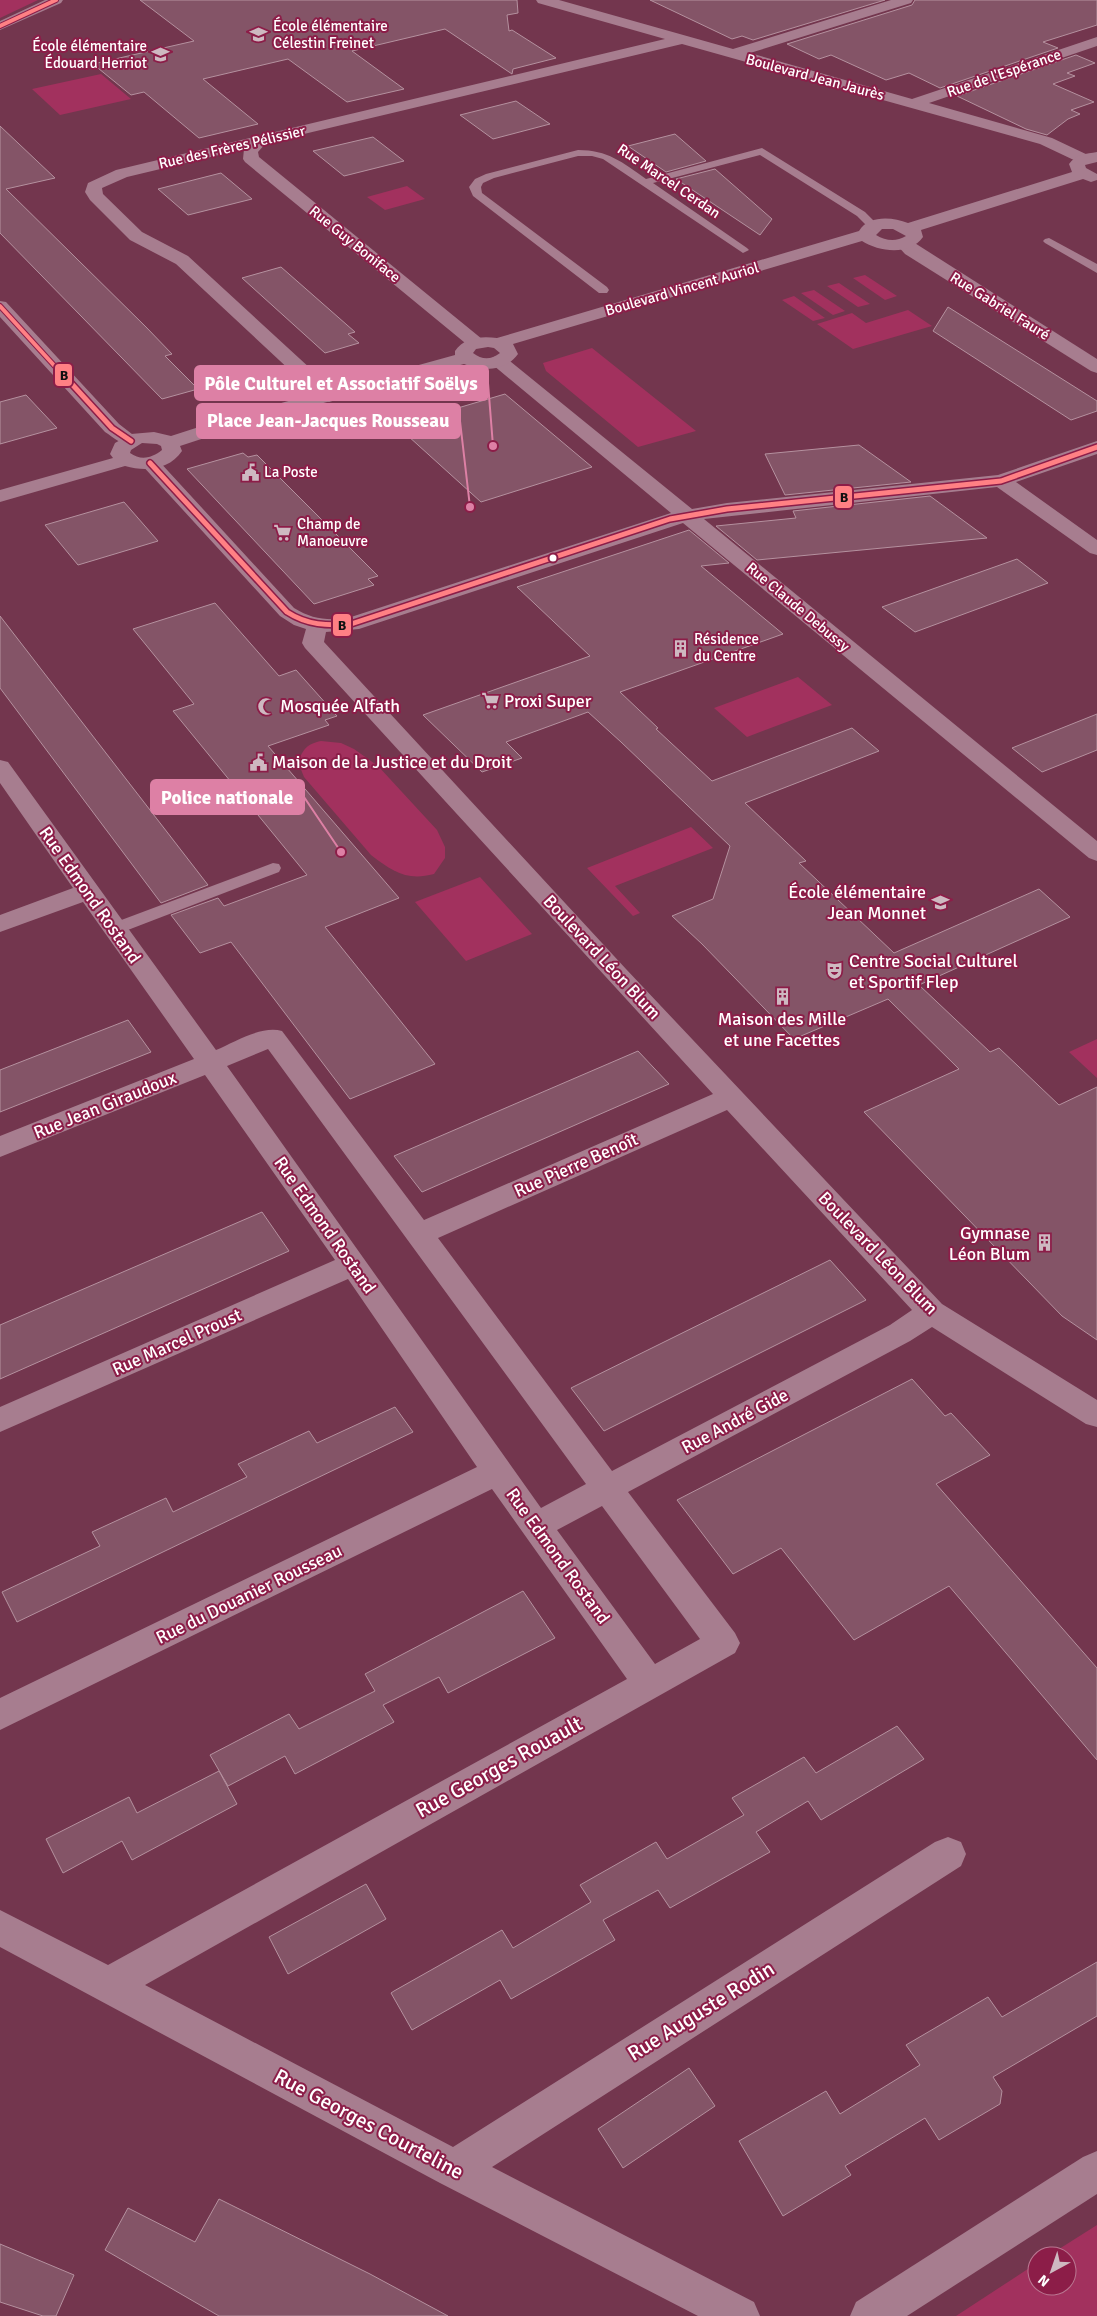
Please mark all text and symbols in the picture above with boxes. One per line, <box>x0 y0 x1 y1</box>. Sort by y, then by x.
place label: École élémentaire Célestin Freinet <box>273 16 388 52</box>
school or university icon: École élémentaire Célestin Freinet <box>249 25 269 45</box>
place label: École élémentaire Édouard Herriot <box>32 36 147 72</box>
school or university icon: École élémentaire Édouard Herriot <box>151 45 171 65</box>
street label: Rue de l'Espérance <box>945 45 1063 101</box>
street label: Boulevard Jean Jaurès <box>744 50 887 104</box>
street label: Rue des Frères Pélissier <box>157 121 308 173</box>
street label: Rue Marcel Cerdan <box>614 140 724 222</box>
street label: Rue Guy Boniface <box>306 202 404 286</box>
street label: Boulevard Vincent Auriol <box>603 258 761 320</box>
street label: Rue Gabriel Fauré <box>947 268 1053 344</box>
line badge: B <box>54 363 73 387</box>
callout: Pôle Culturel et Associatif Soëlys <box>195 366 488 400</box>
text: B <box>60 367 69 384</box>
text: Pôle Culturel et Associatif Soëlys <box>204 372 478 396</box>
callout: Place Jean-Jacques Rousseau <box>197 404 460 438</box>
text: Place Jean-Jacques Rousseau <box>207 409 449 433</box>
public building icon: La Poste <box>240 462 260 482</box>
place label: La Poste <box>264 463 318 481</box>
line badge: B <box>834 485 853 509</box>
text: B <box>840 489 849 506</box>
place label: Champ de Manoeuvre <box>297 515 368 550</box>
supermarket icon: Champ de Manoeuvre <box>273 523 293 543</box>
unlabelled marker <box>548 553 558 563</box>
street label: Rue Claude Debussy <box>743 559 853 655</box>
line badge: B <box>332 613 352 637</box>
text: B <box>338 617 347 634</box>
place label: Résidence du Centre <box>694 630 759 665</box>
building icon: Résidence du Centre <box>670 638 690 658</box>
place label: Proxi Super <box>504 690 592 712</box>
supermarket icon: Proxi Super <box>480 691 500 711</box>
place label: Mosquée Alfath <box>280 695 400 717</box>
mosque icon: Mosquée Alfath <box>256 696 276 716</box>
place label: Maison de la Justice et du Droit <box>272 751 512 773</box>
public building icon: Maison de la Justice et du Droit <box>248 752 268 772</box>
callout: Police nationale <box>151 780 304 814</box>
text: Police nationale <box>161 786 293 810</box>
street label: Rue Edmond Rostand <box>34 822 146 968</box>
place label: École élémentaire Jean Monnet <box>788 881 926 924</box>
street label: Boulevard Léon Blum <box>539 890 665 1024</box>
school or university icon: École élémentaire Jean Monnet <box>930 892 950 912</box>
place label: Centre Social Culturel et Sportif Flep <box>849 950 1018 993</box>
theatre icon: Centre Social Culturel et Sportif Flep <box>825 961 845 981</box>
building icon: Maison des Mille et une Facettes <box>772 986 792 1006</box>
place label: Maison des Mille et une Facettes <box>718 1008 846 1051</box>
street label: Rue Jean Giraudoux <box>30 1066 180 1144</box>
street label: Rue Pierre Benoît <box>511 1128 641 1202</box>
street label: Rue Edmond Rostand <box>269 1152 381 1298</box>
street label: Boulevard Léon Blum <box>814 1187 942 1319</box>
place label: Gymnase Léon Blum <box>949 1222 1030 1265</box>
building icon: Gymnase Léon Blum <box>1034 1233 1054 1253</box>
street label: Rue Marcel Proust <box>109 1304 245 1380</box>
street label: Rue André Gide <box>678 1384 792 1458</box>
street label: Rue Edmond Rostand <box>501 1484 615 1628</box>
street label: Rue du Douanier Rousseau <box>152 1539 346 1649</box>
street label: Rue Georges Rouault <box>411 1710 587 1824</box>
street label: Rue Auguste Rodin <box>623 1955 779 2067</box>
street label: Rue Georges Courteline <box>270 2063 468 2185</box>
north arrow <box>1027 2246 1077 2296</box>
text: N <box>1035 2271 1053 2290</box>

